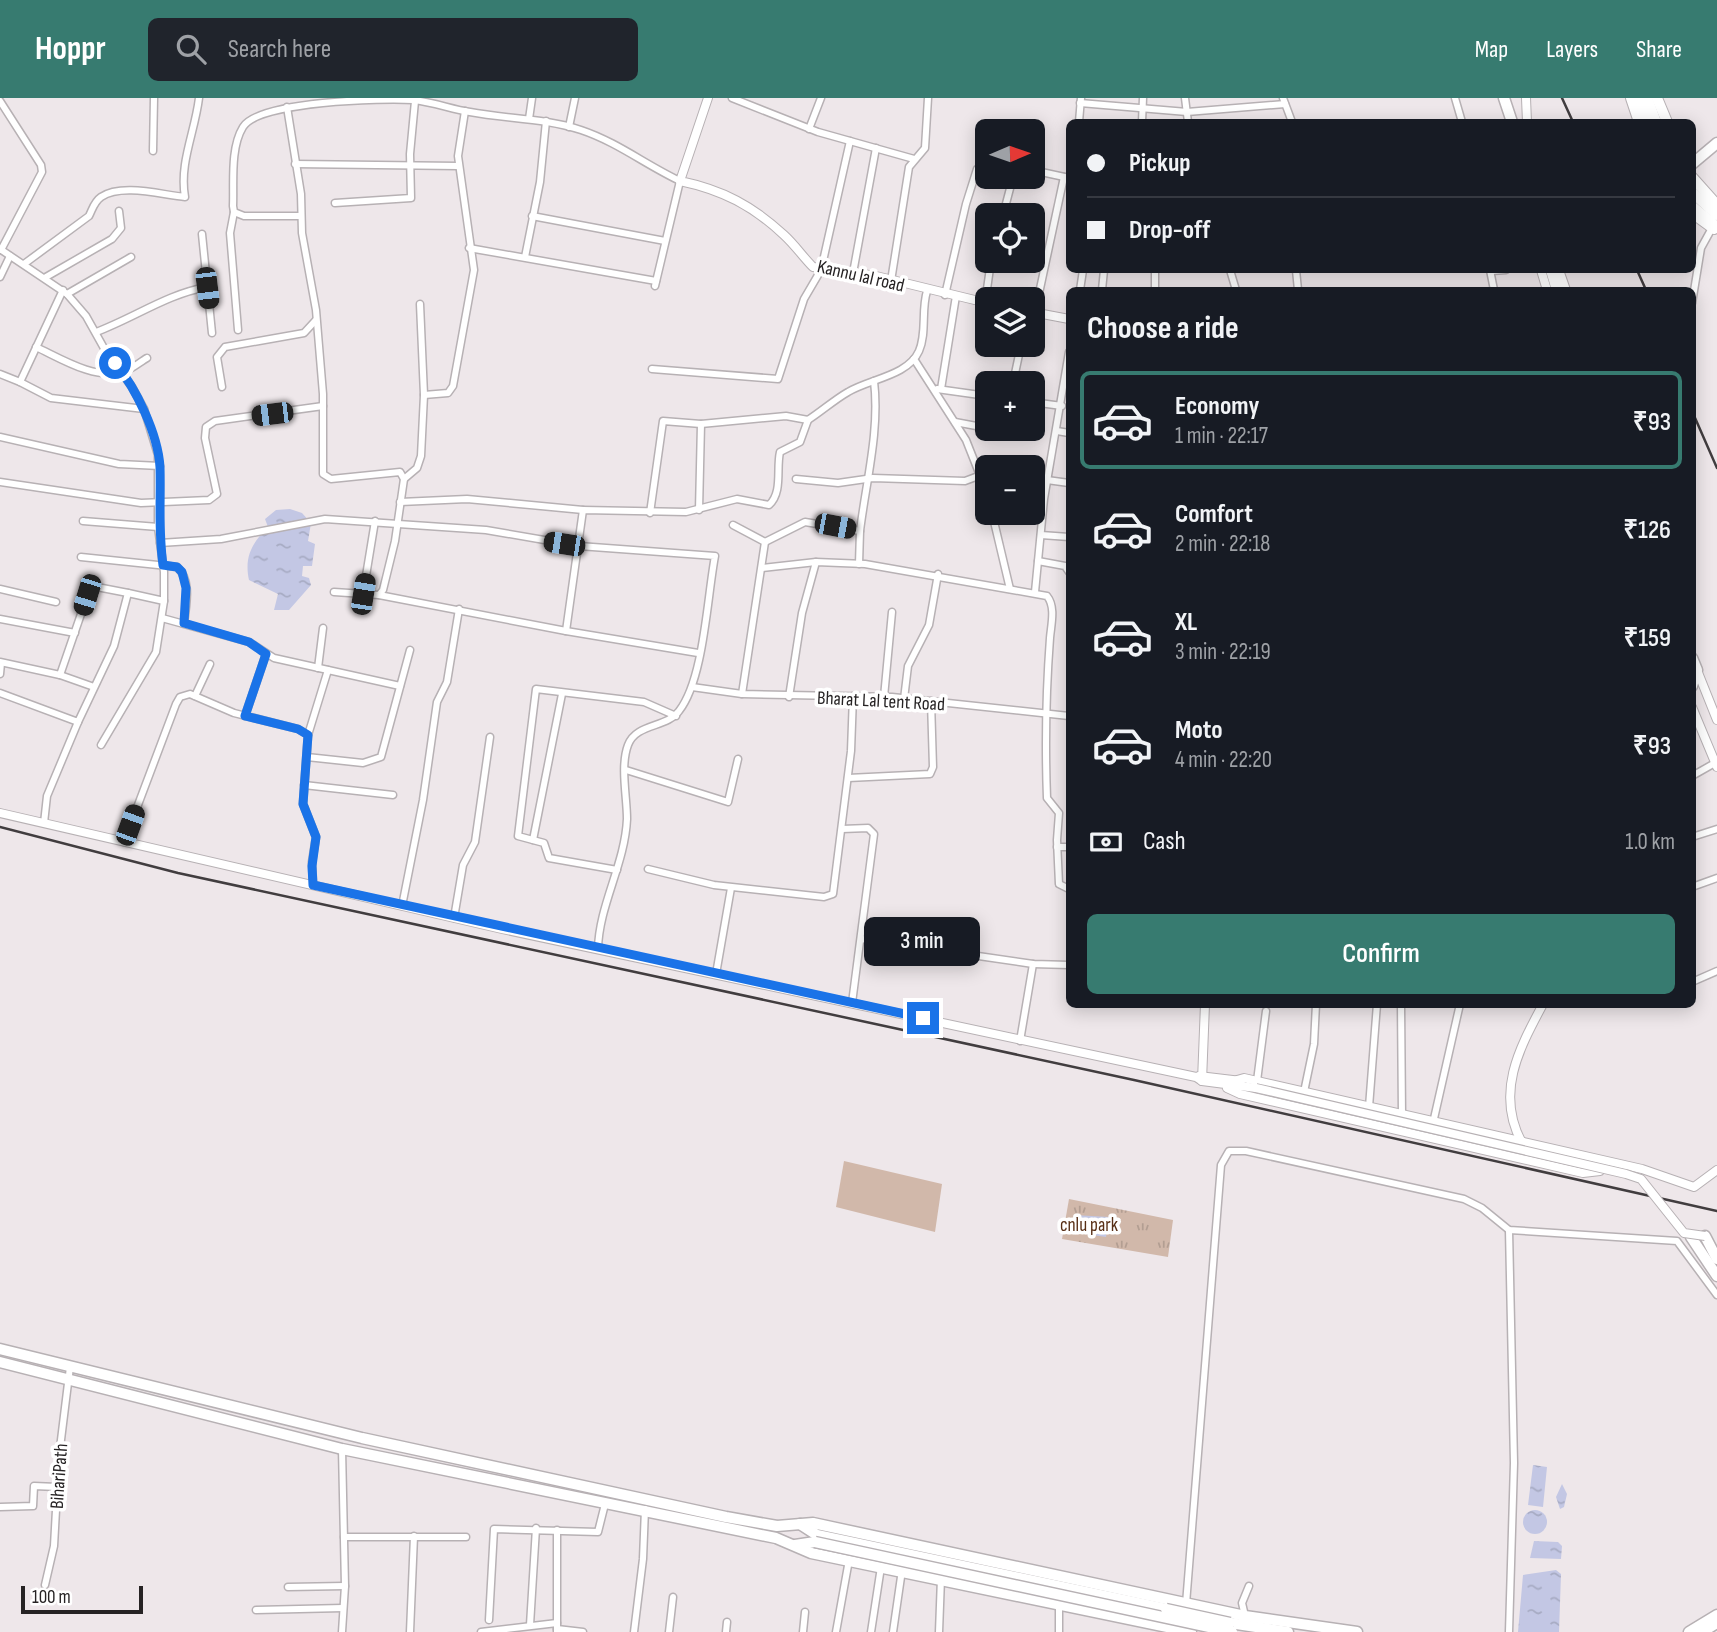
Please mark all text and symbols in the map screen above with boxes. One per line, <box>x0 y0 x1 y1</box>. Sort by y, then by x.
search box <box>148 18 638 81</box>
text: Hoppr <box>35 29 106 69</box>
icon: search <box>172 30 210 68</box>
text: Search here <box>228 34 331 65</box>
text: Map <box>1475 35 1508 64</box>
text: Layers <box>1546 35 1598 64</box>
text: Share <box>1636 35 1682 64</box>
north arrow <box>975 119 1045 189</box>
map controls <box>975 119 1045 525</box>
text: Pickup <box>1129 148 1191 179</box>
button: locate <box>975 203 1045 273</box>
text: Drop-off <box>1129 215 1210 246</box>
street label: Kannu lal road <box>815 255 906 298</box>
car <box>195 266 220 310</box>
button: layers <box>975 287 1045 357</box>
text: Choose a ride <box>1087 309 1239 348</box>
route start <box>99 347 131 379</box>
button: + <box>975 371 1045 441</box>
icon: car <box>1091 389 1154 452</box>
text: Economy <box>1175 391 1259 422</box>
car <box>250 401 295 427</box>
text: ₹93 <box>1633 407 1671 438</box>
text: 1 min · 22:17 <box>1175 422 1268 450</box>
button: − <box>975 455 1045 525</box>
icon: car <box>1091 497 1154 560</box>
text: Comfort <box>1175 499 1253 530</box>
car <box>813 512 858 540</box>
text: ₹126 <box>1623 515 1671 546</box>
car <box>542 530 587 558</box>
text: 2 min · 22:18 <box>1175 530 1270 558</box>
car <box>71 572 104 618</box>
car <box>350 572 377 616</box>
icon: car <box>1091 605 1154 668</box>
text: XL <box>1175 607 1197 638</box>
text: ₹159 <box>1623 623 1671 654</box>
text: 3 min · 22:19 <box>1175 638 1271 666</box>
street label: Bharat Lal tent Road <box>816 687 945 716</box>
icon: car <box>1091 713 1154 776</box>
text: Moto <box>1175 715 1223 746</box>
text: ₹93 <box>1633 731 1671 762</box>
text: 4 min · 22:20 <box>1175 746 1272 774</box>
car <box>113 802 148 848</box>
icon: cash <box>1087 823 1125 861</box>
text: Cash <box>1143 826 1186 857</box>
text: 1.0 km <box>1625 828 1675 856</box>
button: Confirm <box>1087 914 1675 994</box>
callout: 3 min <box>865 916 981 965</box>
text: 3 min <box>900 927 944 955</box>
route end <box>907 1002 939 1034</box>
park label: cnlu park <box>1060 1214 1119 1237</box>
street label: BihariPath <box>46 1443 73 1510</box>
scale bar <box>21 1583 144 1615</box>
text: 100 m <box>32 1586 71 1609</box>

